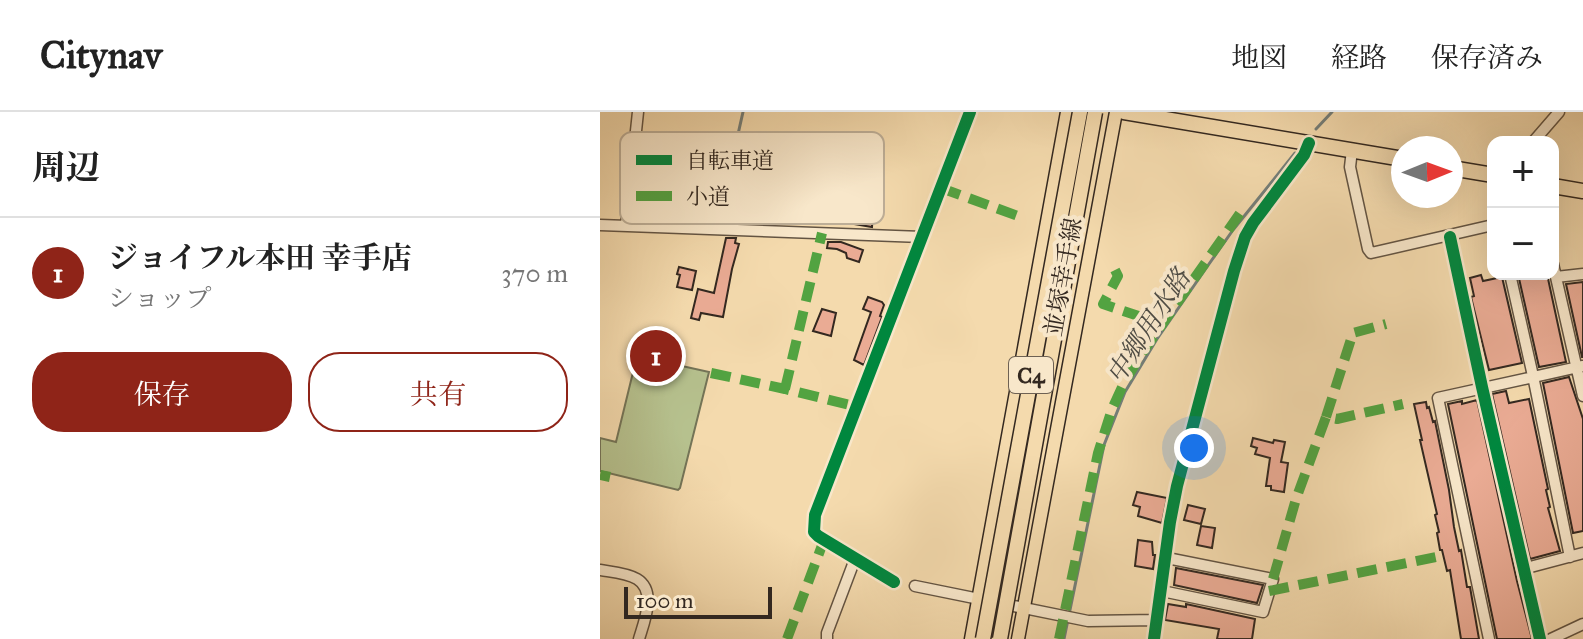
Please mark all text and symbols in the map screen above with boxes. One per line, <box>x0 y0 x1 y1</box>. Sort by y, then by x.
text: Citynav <box>40 32 162 78</box>
text: 地図 <box>1231 40 1287 75</box>
text: 経路 <box>1331 40 1387 75</box>
text: 保存済み <box>1431 40 1543 75</box>
legend <box>620 132 884 224</box>
north arrow <box>1391 136 1463 208</box>
map controls <box>1487 136 1559 280</box>
button: + <box>1487 136 1559 208</box>
text: 周辺 <box>32 147 100 188</box>
text: 自転車道 <box>686 147 774 174</box>
text: 小道 <box>686 183 730 210</box>
button: − <box>1487 208 1559 280</box>
street label: 並塚幸手線 <box>1038 215 1088 339</box>
text: ジョイフル本田 幸手店 <box>108 240 412 276</box>
text: 1 <box>53 257 63 289</box>
text: 370 m <box>501 257 568 289</box>
water label: 中郷用水路 <box>1099 261 1198 389</box>
text: ショップ <box>108 282 211 314</box>
pin: 1 <box>630 326 682 386</box>
button: 保存 <box>32 352 292 432</box>
button: 共有 <box>308 352 568 432</box>
road number: C4 <box>1009 357 1053 393</box>
your location <box>1174 428 1214 468</box>
scale bar <box>624 583 772 619</box>
text: 100 m <box>636 587 693 614</box>

